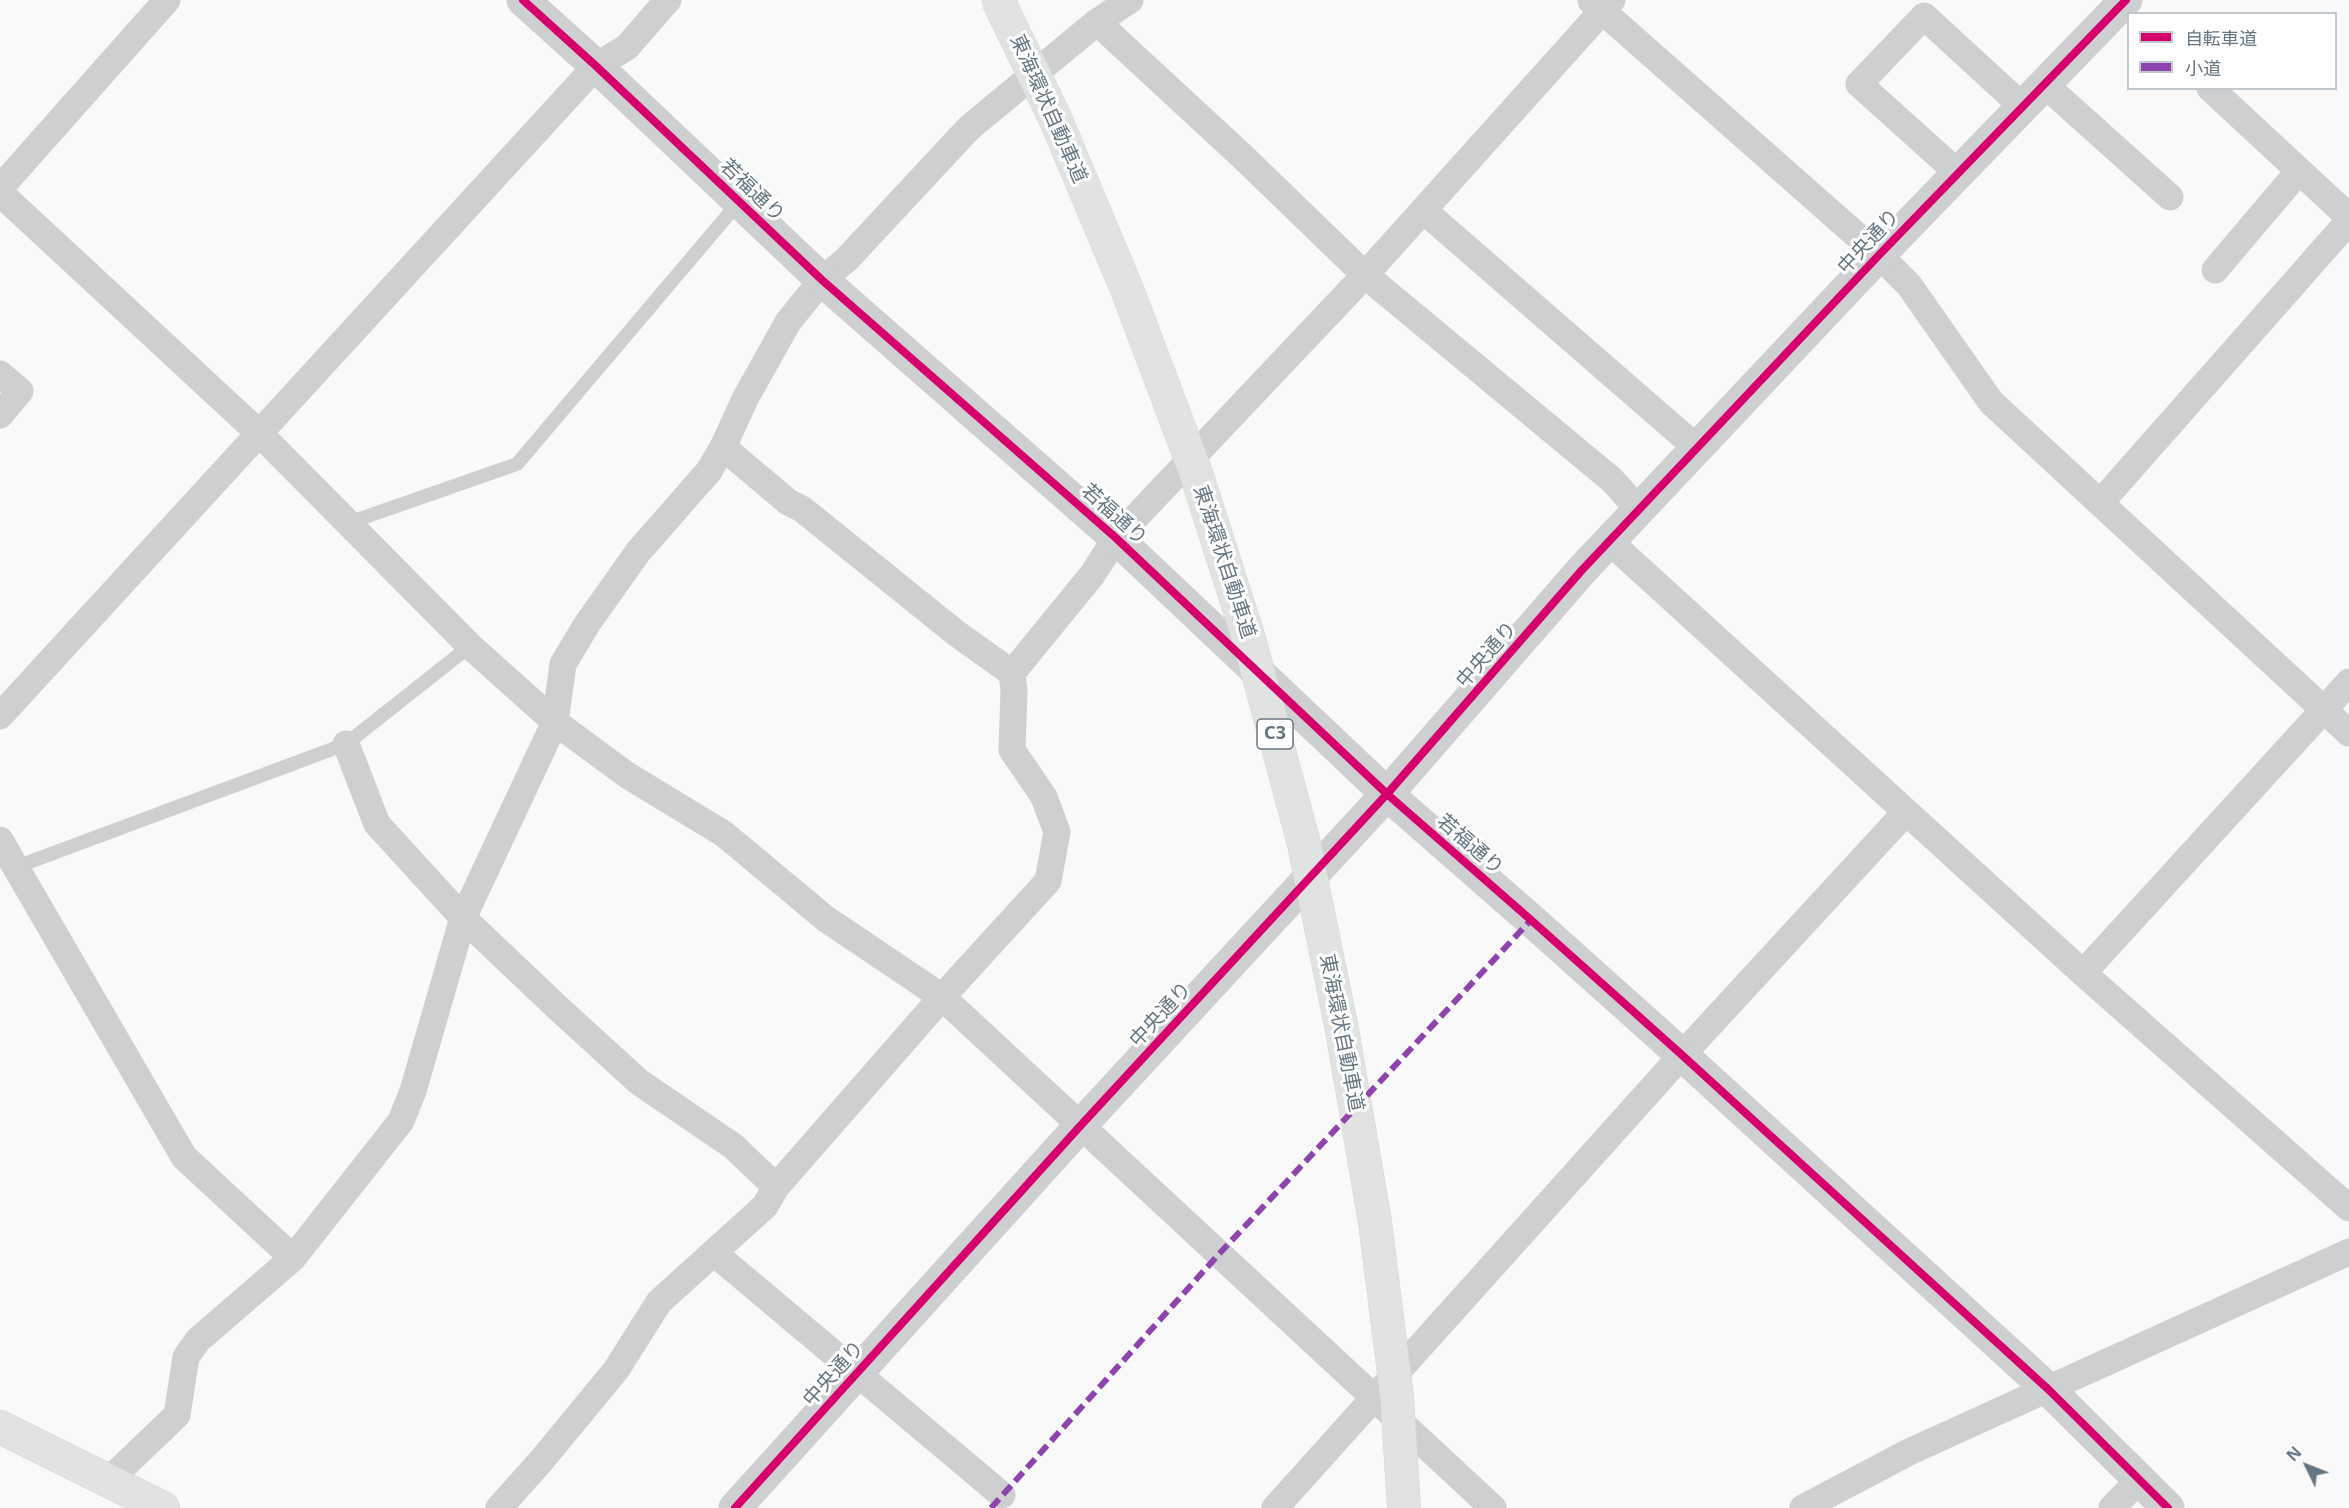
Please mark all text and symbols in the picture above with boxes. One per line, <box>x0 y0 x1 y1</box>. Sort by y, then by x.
legend <box>2127 12 2337 90</box>
text: 自転車道 <box>2185 26 2257 50</box>
street label: 東海環状自動車道 <box>1004 31 1092 187</box>
text: 小道 <box>2185 56 2221 80</box>
street label: 若福通り <box>715 155 789 227</box>
street label: 中央通り <box>1833 205 1905 279</box>
street label: 若福通り <box>1076 479 1152 551</box>
street label: 東海環状自動車道 <box>1188 482 1260 642</box>
street label: 中央通り <box>1452 617 1522 693</box>
road number: C3 <box>1257 719 1293 749</box>
street label: 若福通り <box>1432 810 1508 880</box>
street label: 東海環状自動車道 <box>1314 952 1368 1114</box>
street label: 中央通り <box>1125 978 1197 1052</box>
street label: 中央通り <box>798 1336 870 1412</box>
north arrow <box>2277 1436 2337 1496</box>
text: N <box>2281 1441 2306 1466</box>

